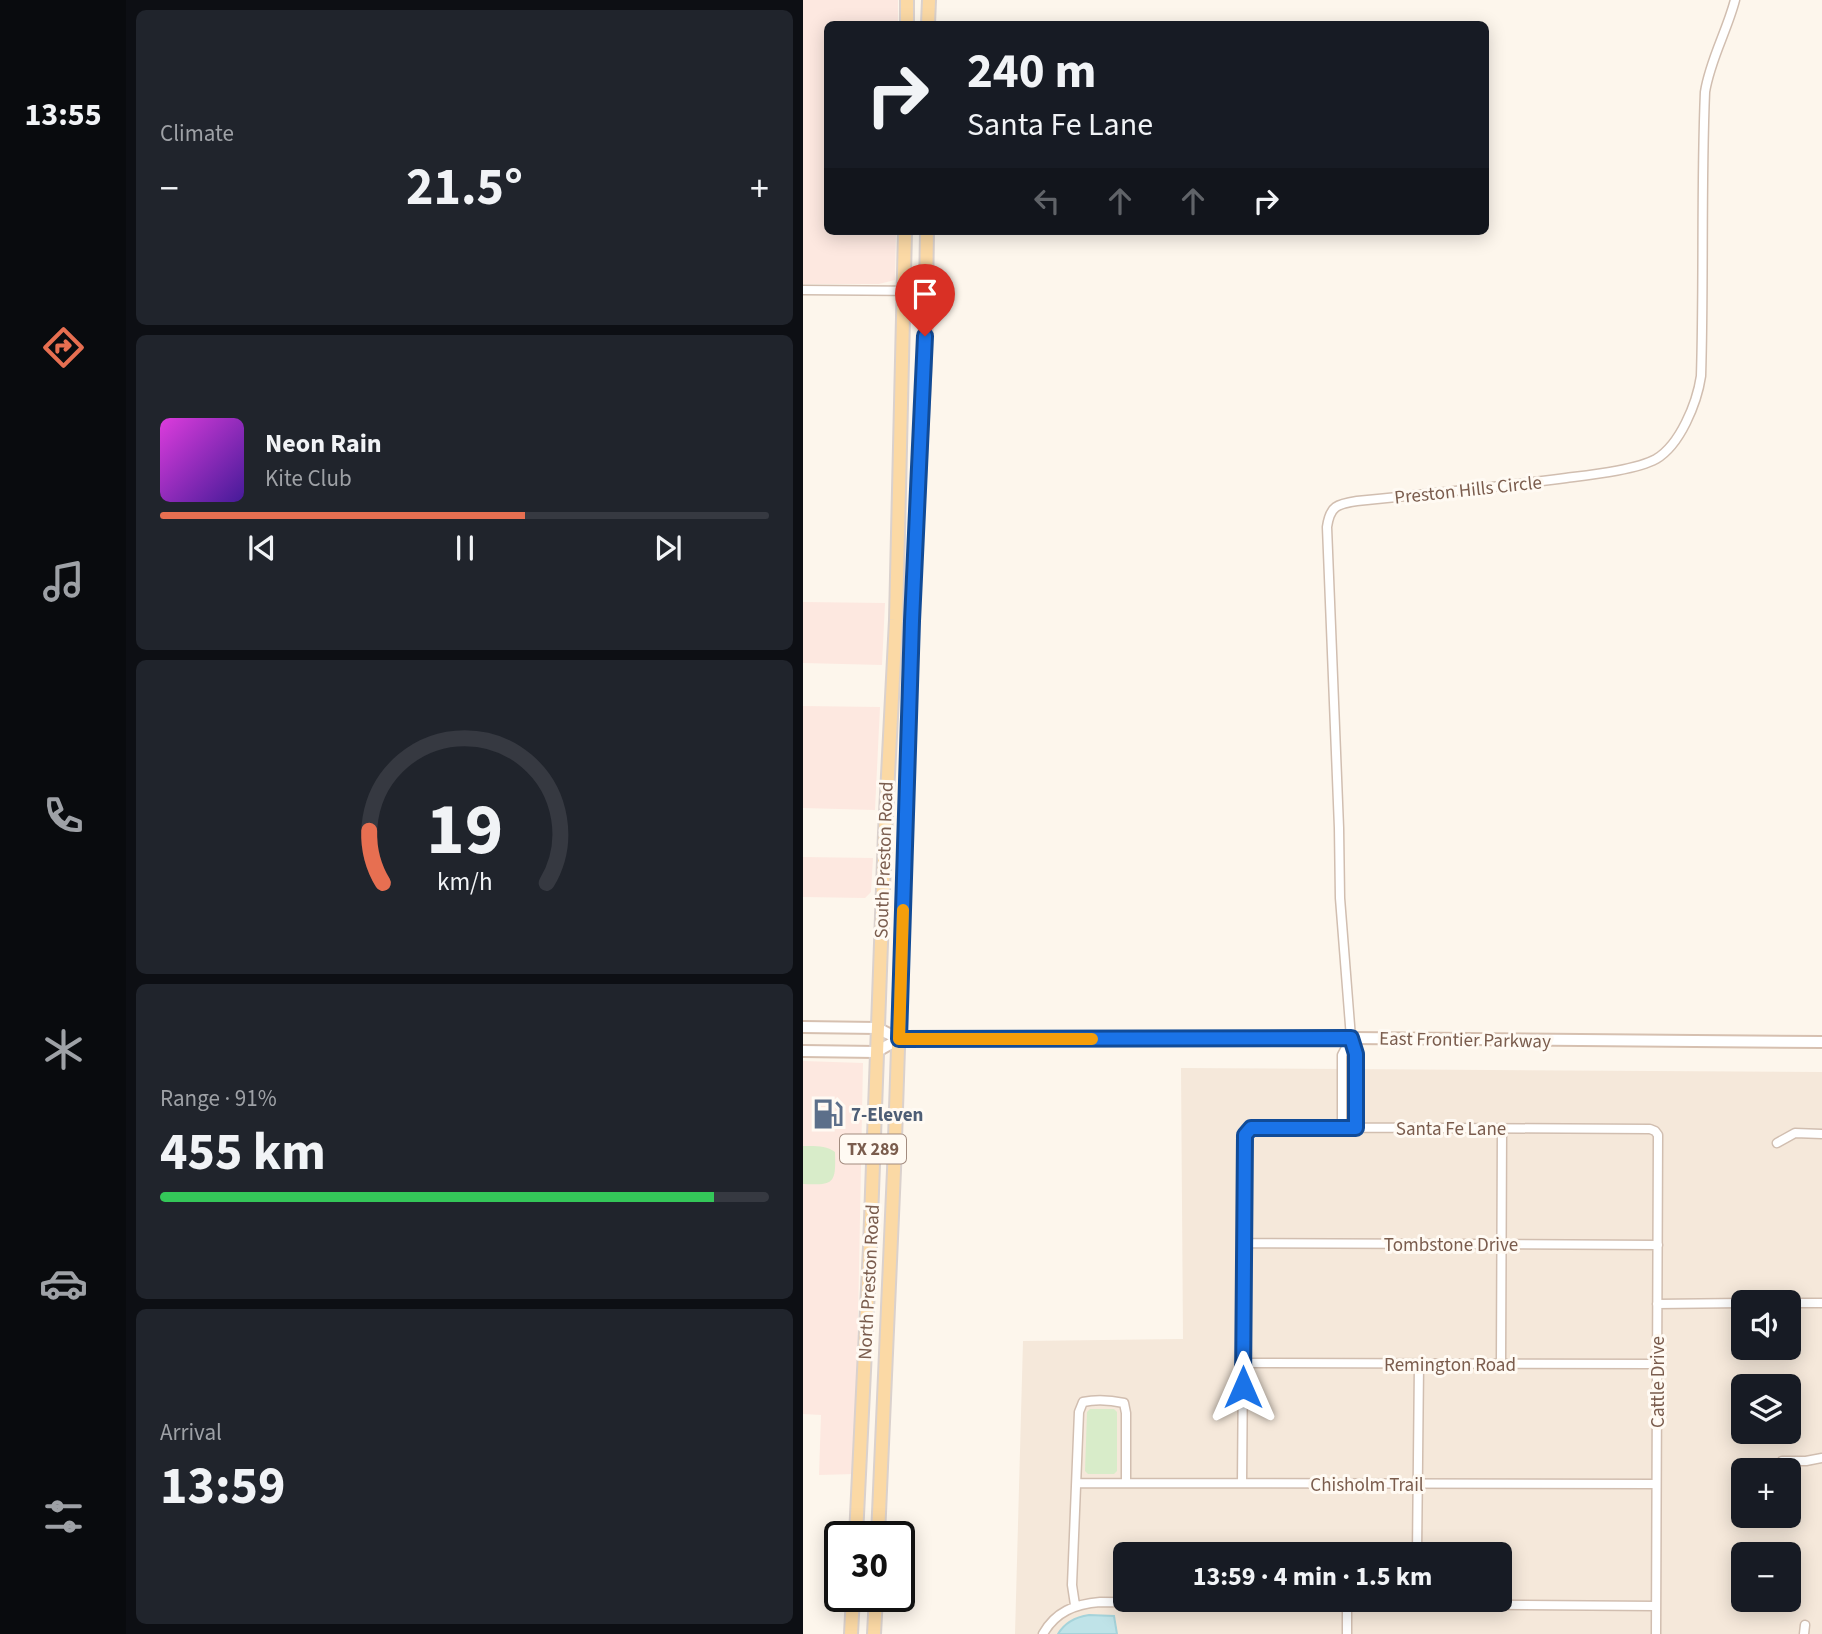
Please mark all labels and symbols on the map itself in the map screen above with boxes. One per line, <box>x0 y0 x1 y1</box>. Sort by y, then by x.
pin <box>895 264 955 336</box>
street label: Preston Hills Circle <box>1393 469 1543 512</box>
street label: South Preston Road <box>868 781 901 939</box>
street label: East Frontier Parkway <box>1379 1026 1551 1055</box>
fuel station icon: 7-Eleven <box>811 1097 845 1131</box>
place label: 7-Eleven <box>851 1102 923 1129</box>
street label: Santa Fe Lane <box>1396 1116 1506 1143</box>
road number: TX 289 <box>840 1134 906 1164</box>
street label: North Preston Road <box>852 1204 887 1360</box>
street label: Tombstone Drive <box>1384 1232 1518 1259</box>
street label: Cattle Drive <box>1645 1336 1672 1428</box>
position arrow <box>1206 1350 1280 1424</box>
street label: Remington Road <box>1384 1352 1516 1379</box>
street label: Chisholm Trail <box>1310 1472 1424 1499</box>
speed limit sign: 30 <box>824 1521 915 1612</box>

